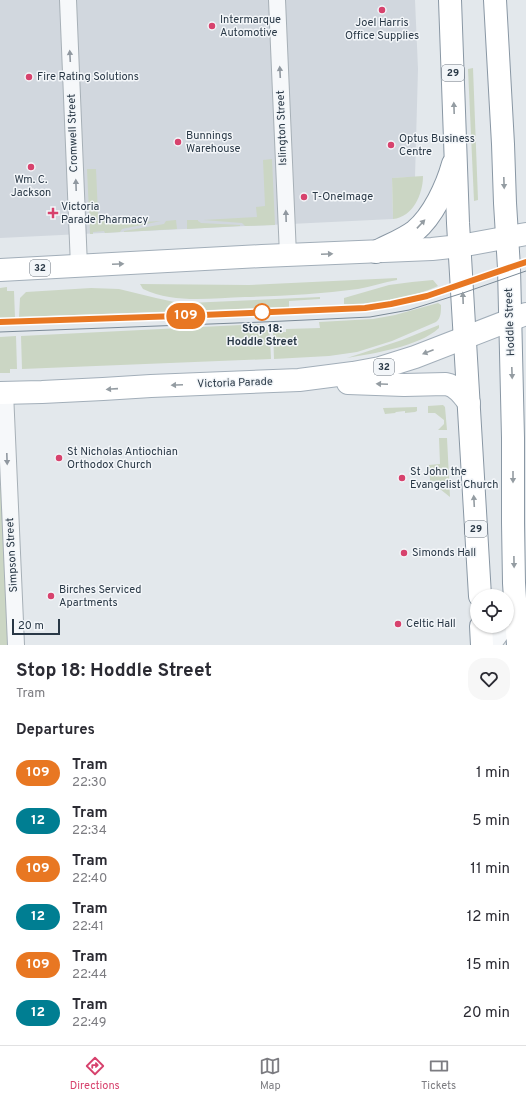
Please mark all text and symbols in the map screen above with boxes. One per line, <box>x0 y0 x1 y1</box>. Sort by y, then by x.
marker: Joel Harris Office Supplies <box>377 5 387 15</box>
place label: Intermarque Automotive <box>220 13 281 40</box>
place label: Joel Harris Office Supplies <box>345 16 419 43</box>
marker: Intermarque Automotive <box>207 21 217 31</box>
one-way arrow <box>67 49 73 62</box>
one-way arrow <box>277 65 283 78</box>
road number: 29 <box>442 65 464 81</box>
place label: Fire Rating Solutions <box>37 70 139 84</box>
marker: Fire Rating Solutions <box>24 72 34 82</box>
street label: Islington Street <box>274 90 290 166</box>
street label: Cromwell Street <box>65 93 81 173</box>
one-way arrow <box>451 102 458 114</box>
place label: Bunnings Warehouse <box>186 129 241 156</box>
place label: Optus Business Centre <box>399 132 475 159</box>
marker: Bunnings Warehouse <box>173 137 183 147</box>
marker: Optus Business Centre <box>386 140 396 150</box>
marker: Wm. C. Jackson <box>26 162 36 172</box>
place label: Wm. C. Jackson <box>11 173 51 200</box>
one-way arrow <box>501 177 507 190</box>
one-way arrow <box>72 179 79 191</box>
place label: T-OneImage <box>312 190 373 204</box>
marker: T-OneImage <box>299 192 309 202</box>
place label: Victoria Parade Pharmacy <box>61 200 149 227</box>
marker: Victoria Parade Pharmacy <box>48 208 58 218</box>
one-way arrow <box>282 210 289 222</box>
one-way arrow <box>416 219 426 229</box>
one-way arrow <box>321 250 333 257</box>
road number: 32 <box>30 260 50 276</box>
one-way arrow <box>112 261 124 268</box>
street label: Hoddle Street <box>502 288 518 356</box>
one-way arrow <box>460 291 466 304</box>
line badge: 109 <box>163 303 209 329</box>
marker: Stop 18: Hoddle Street <box>253 303 271 321</box>
text: 109 <box>174 307 198 324</box>
place label: Stop 18: Hoddle Street <box>227 322 297 349</box>
one-way arrow <box>422 349 434 355</box>
road number: 32 <box>374 359 394 375</box>
one-way arrow <box>508 367 515 379</box>
street label: Victoria Parade <box>197 375 273 391</box>
one-way arrow <box>375 381 388 387</box>
one-way arrow <box>170 382 183 388</box>
one-way arrow <box>106 385 118 392</box>
place label: St Nicholas Antiochian Orthodox Church <box>67 445 178 472</box>
one-way arrow <box>4 453 11 465</box>
marker: St Nicholas Antiochian Orthodox Church <box>54 453 64 463</box>
place label: St John the Evangelist Church <box>410 465 499 492</box>
one-way arrow <box>510 471 516 484</box>
marker: St John the Evangelist Church <box>397 473 407 483</box>
one-way arrow <box>471 495 478 507</box>
street label: Simpson Street <box>3 517 21 593</box>
road number: 29 <box>465 521 487 537</box>
place label: Simonds Hall <box>412 546 476 560</box>
marker: Simonds Hall <box>399 548 409 558</box>
one-way arrow <box>511 556 517 569</box>
place label: Birches Serviced Apartments <box>59 583 142 610</box>
map controls <box>470 589 514 633</box>
button: locate <box>470 589 514 633</box>
marker: Birches Serviced Apartments <box>46 591 56 601</box>
scale bar <box>12 617 60 636</box>
place label: Celtic Hall <box>406 617 456 631</box>
text: 20 m <box>18 619 44 633</box>
marker: Celtic Hall <box>393 619 403 629</box>
button: heart <box>468 658 510 700</box>
text: Stop 18: Hoddle Street <box>16 659 212 683</box>
text: Tram <box>16 686 45 702</box>
text: Departures <box>16 721 95 740</box>
text: Tram <box>72 756 108 775</box>
text: 109 <box>26 764 50 781</box>
text: 1 min <box>476 764 510 783</box>
text: 22:30 <box>72 775 107 791</box>
text: Tram <box>72 804 108 823</box>
text: 12 <box>31 812 45 829</box>
text: 5 min <box>472 812 510 831</box>
text: 22:34 <box>72 823 107 839</box>
text: Tram <box>72 852 108 871</box>
text: 109 <box>26 860 50 877</box>
text: 11 min <box>470 860 510 879</box>
text: 22:40 <box>72 871 107 887</box>
text: Tram <box>72 900 108 919</box>
text: 12 <box>31 908 45 925</box>
text: 12 min <box>467 908 510 927</box>
text: 22:41 <box>72 919 104 935</box>
text: Tram <box>72 948 108 967</box>
text: 109 <box>26 956 50 973</box>
text: 15 min <box>467 956 510 975</box>
text: 22:44 <box>72 967 107 983</box>
text: Tram <box>72 996 108 1015</box>
text: 12 <box>31 1004 45 1021</box>
text: 20 min <box>463 1004 510 1023</box>
text: 22:49 <box>72 1015 106 1031</box>
tab: Directions <box>70 1055 120 1093</box>
tab: Map <box>259 1055 281 1093</box>
tab: Tickets <box>421 1055 456 1093</box>

